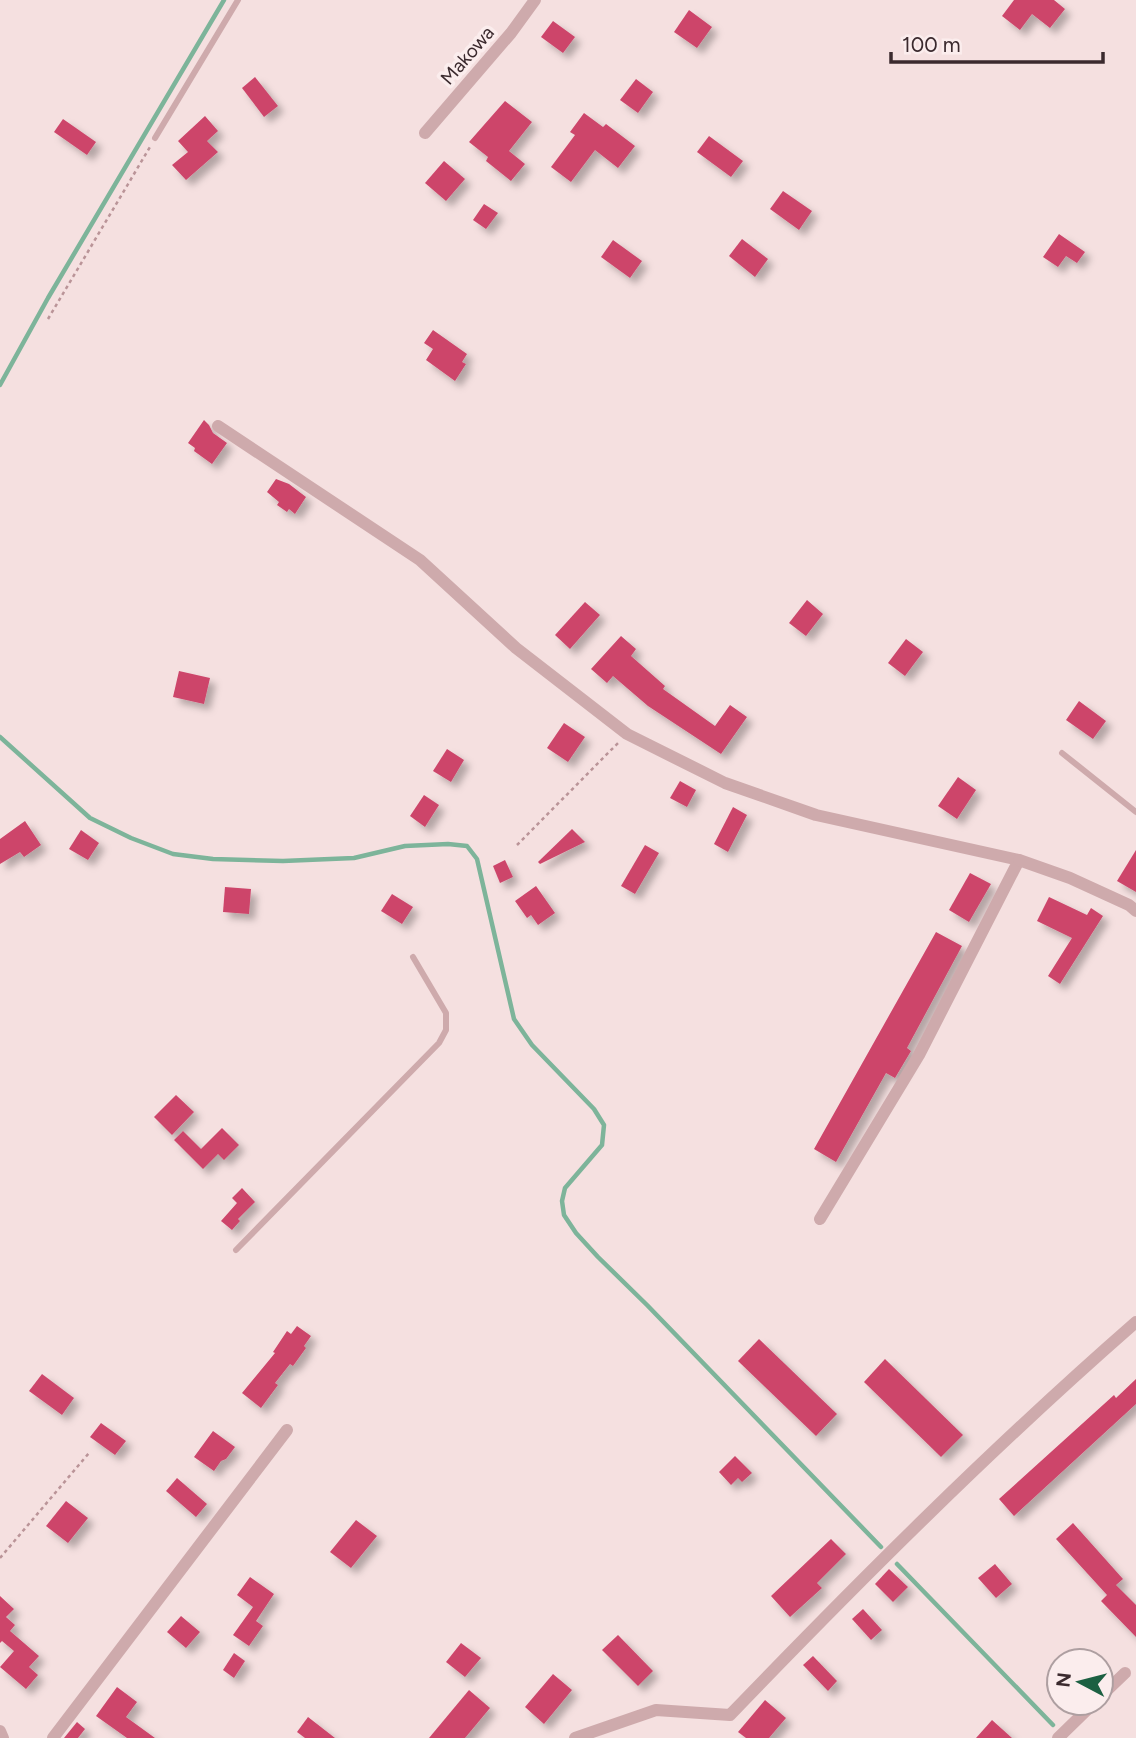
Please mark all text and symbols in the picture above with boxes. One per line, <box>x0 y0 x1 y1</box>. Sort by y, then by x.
street label: Makowa <box>436 21 499 89</box>
scale bar <box>891 21 1103 65</box>
text: 100 m <box>902 32 961 57</box>
north arrow <box>1045 1647 1115 1717</box>
text: N <box>1051 1671 1076 1689</box>

